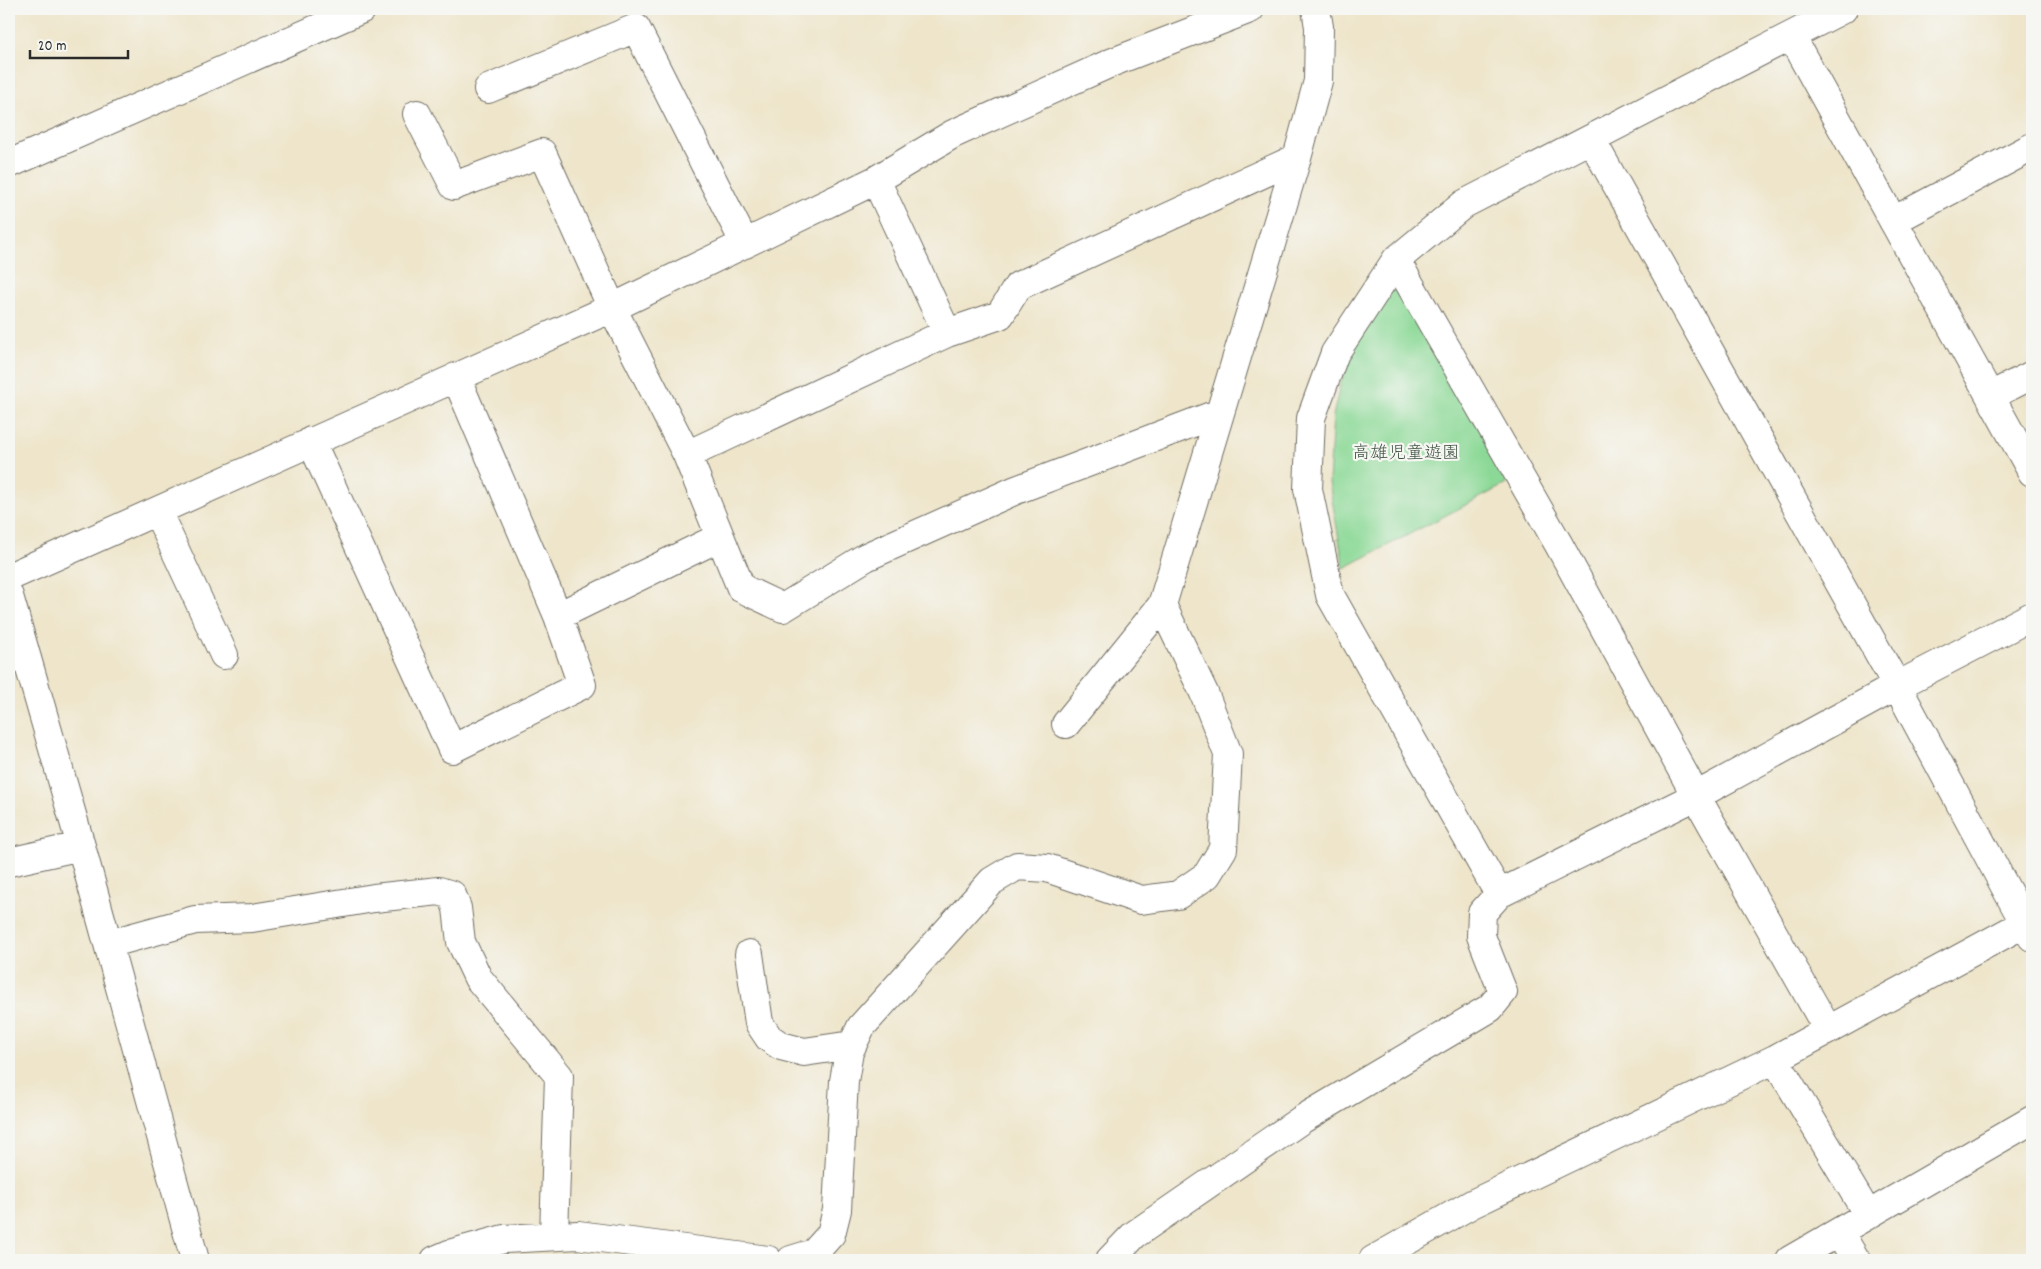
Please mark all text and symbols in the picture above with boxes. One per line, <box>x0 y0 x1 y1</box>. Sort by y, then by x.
scale bar <box>30 28 128 60</box>
text: 20 m <box>38 36 66 58</box>
park label: 高雄児童遊園 <box>1352 442 1460 467</box>

